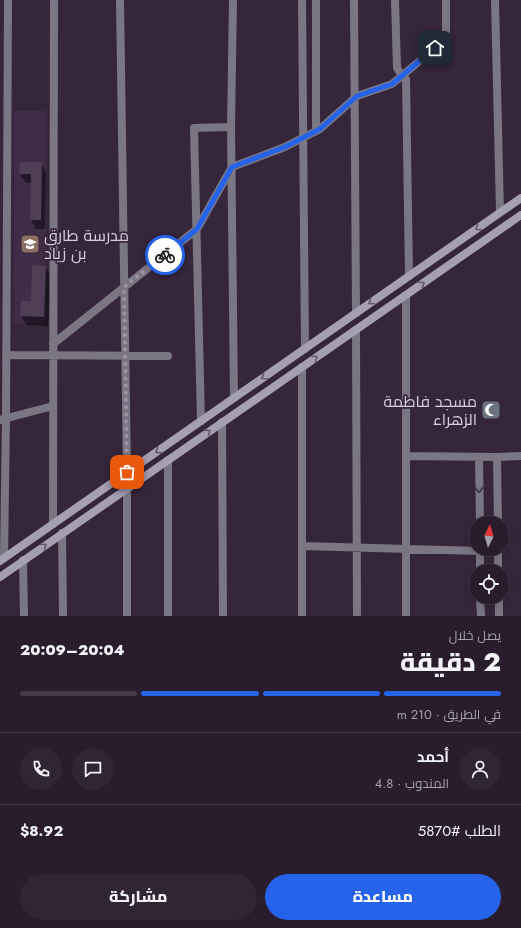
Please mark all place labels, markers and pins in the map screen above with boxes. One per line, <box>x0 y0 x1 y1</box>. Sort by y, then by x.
pin <box>418 31 452 65</box>
place label: مدرسة طارق بن زياد <box>44 224 129 265</box>
school or university icon: مدرسة طارق بن زياد <box>19 233 41 255</box>
place label: مسجد فاطمة الزهراء <box>384 390 477 431</box>
mosque icon: مسجد فاطمة الزهراء <box>480 399 502 421</box>
pin <box>110 455 144 489</box>

